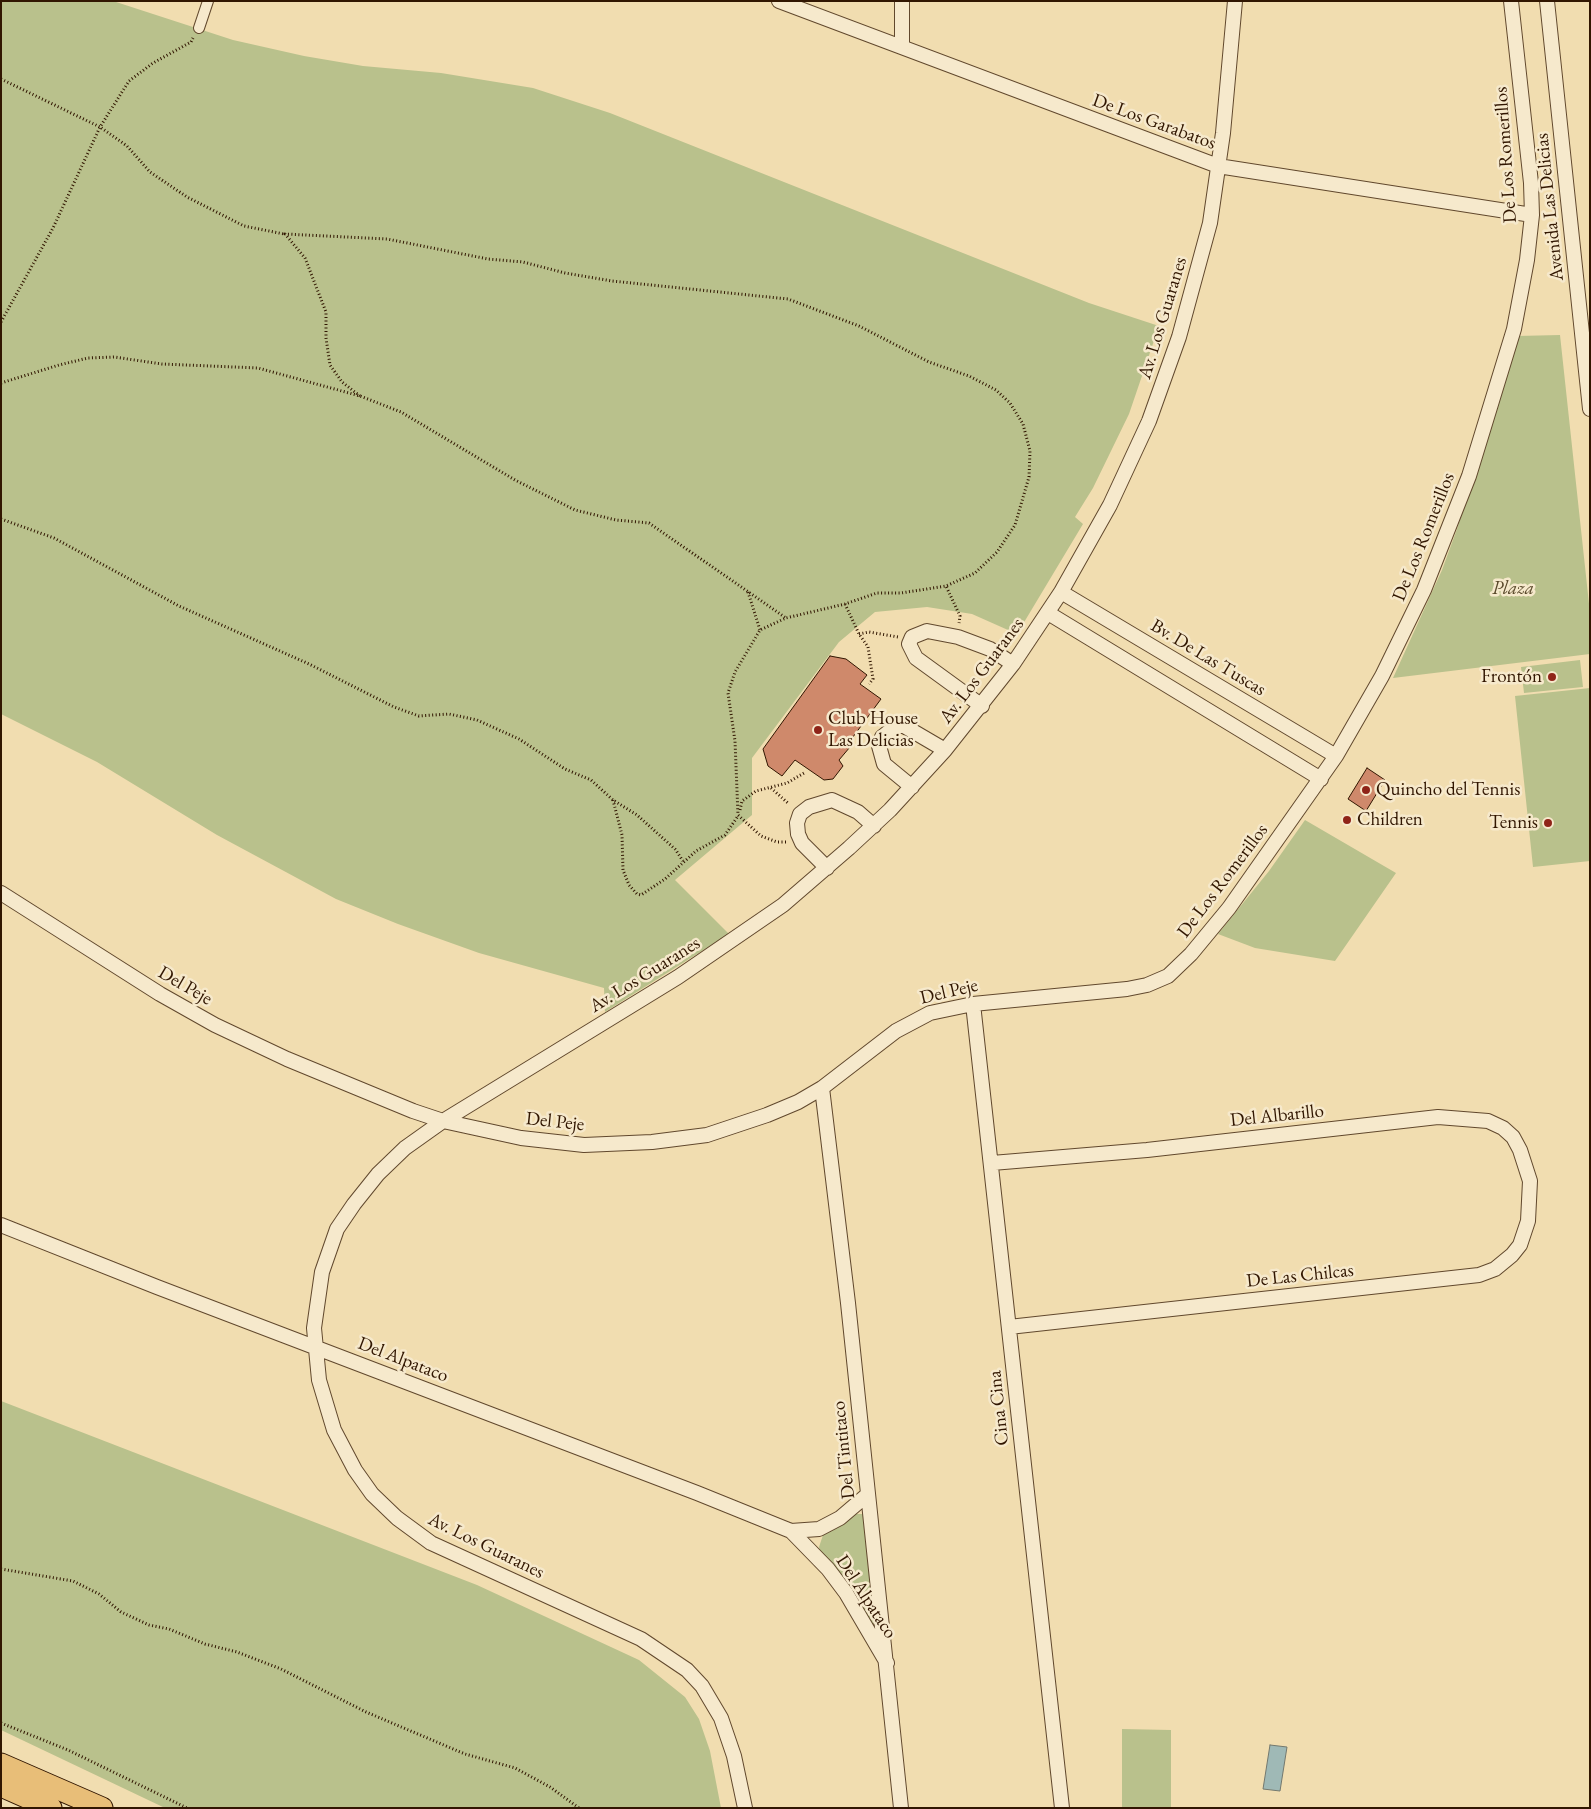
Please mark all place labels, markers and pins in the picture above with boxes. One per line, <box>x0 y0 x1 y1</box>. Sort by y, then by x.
place label: Frontón <box>1481 666 1542 688</box>
marker: Frontón <box>1546 671 1558 683</box>
place label: Club House Las Delicias <box>828 708 918 752</box>
marker: Club House Las Delicias <box>812 724 824 736</box>
place label: Quincho del Tennis <box>1376 779 1520 801</box>
marker: Quincho del Tennis <box>1360 784 1372 796</box>
place label: Children <box>1357 809 1423 831</box>
place label: Tennis <box>1489 812 1538 834</box>
marker: Children <box>1341 814 1353 826</box>
marker: Tennis <box>1542 817 1554 829</box>

